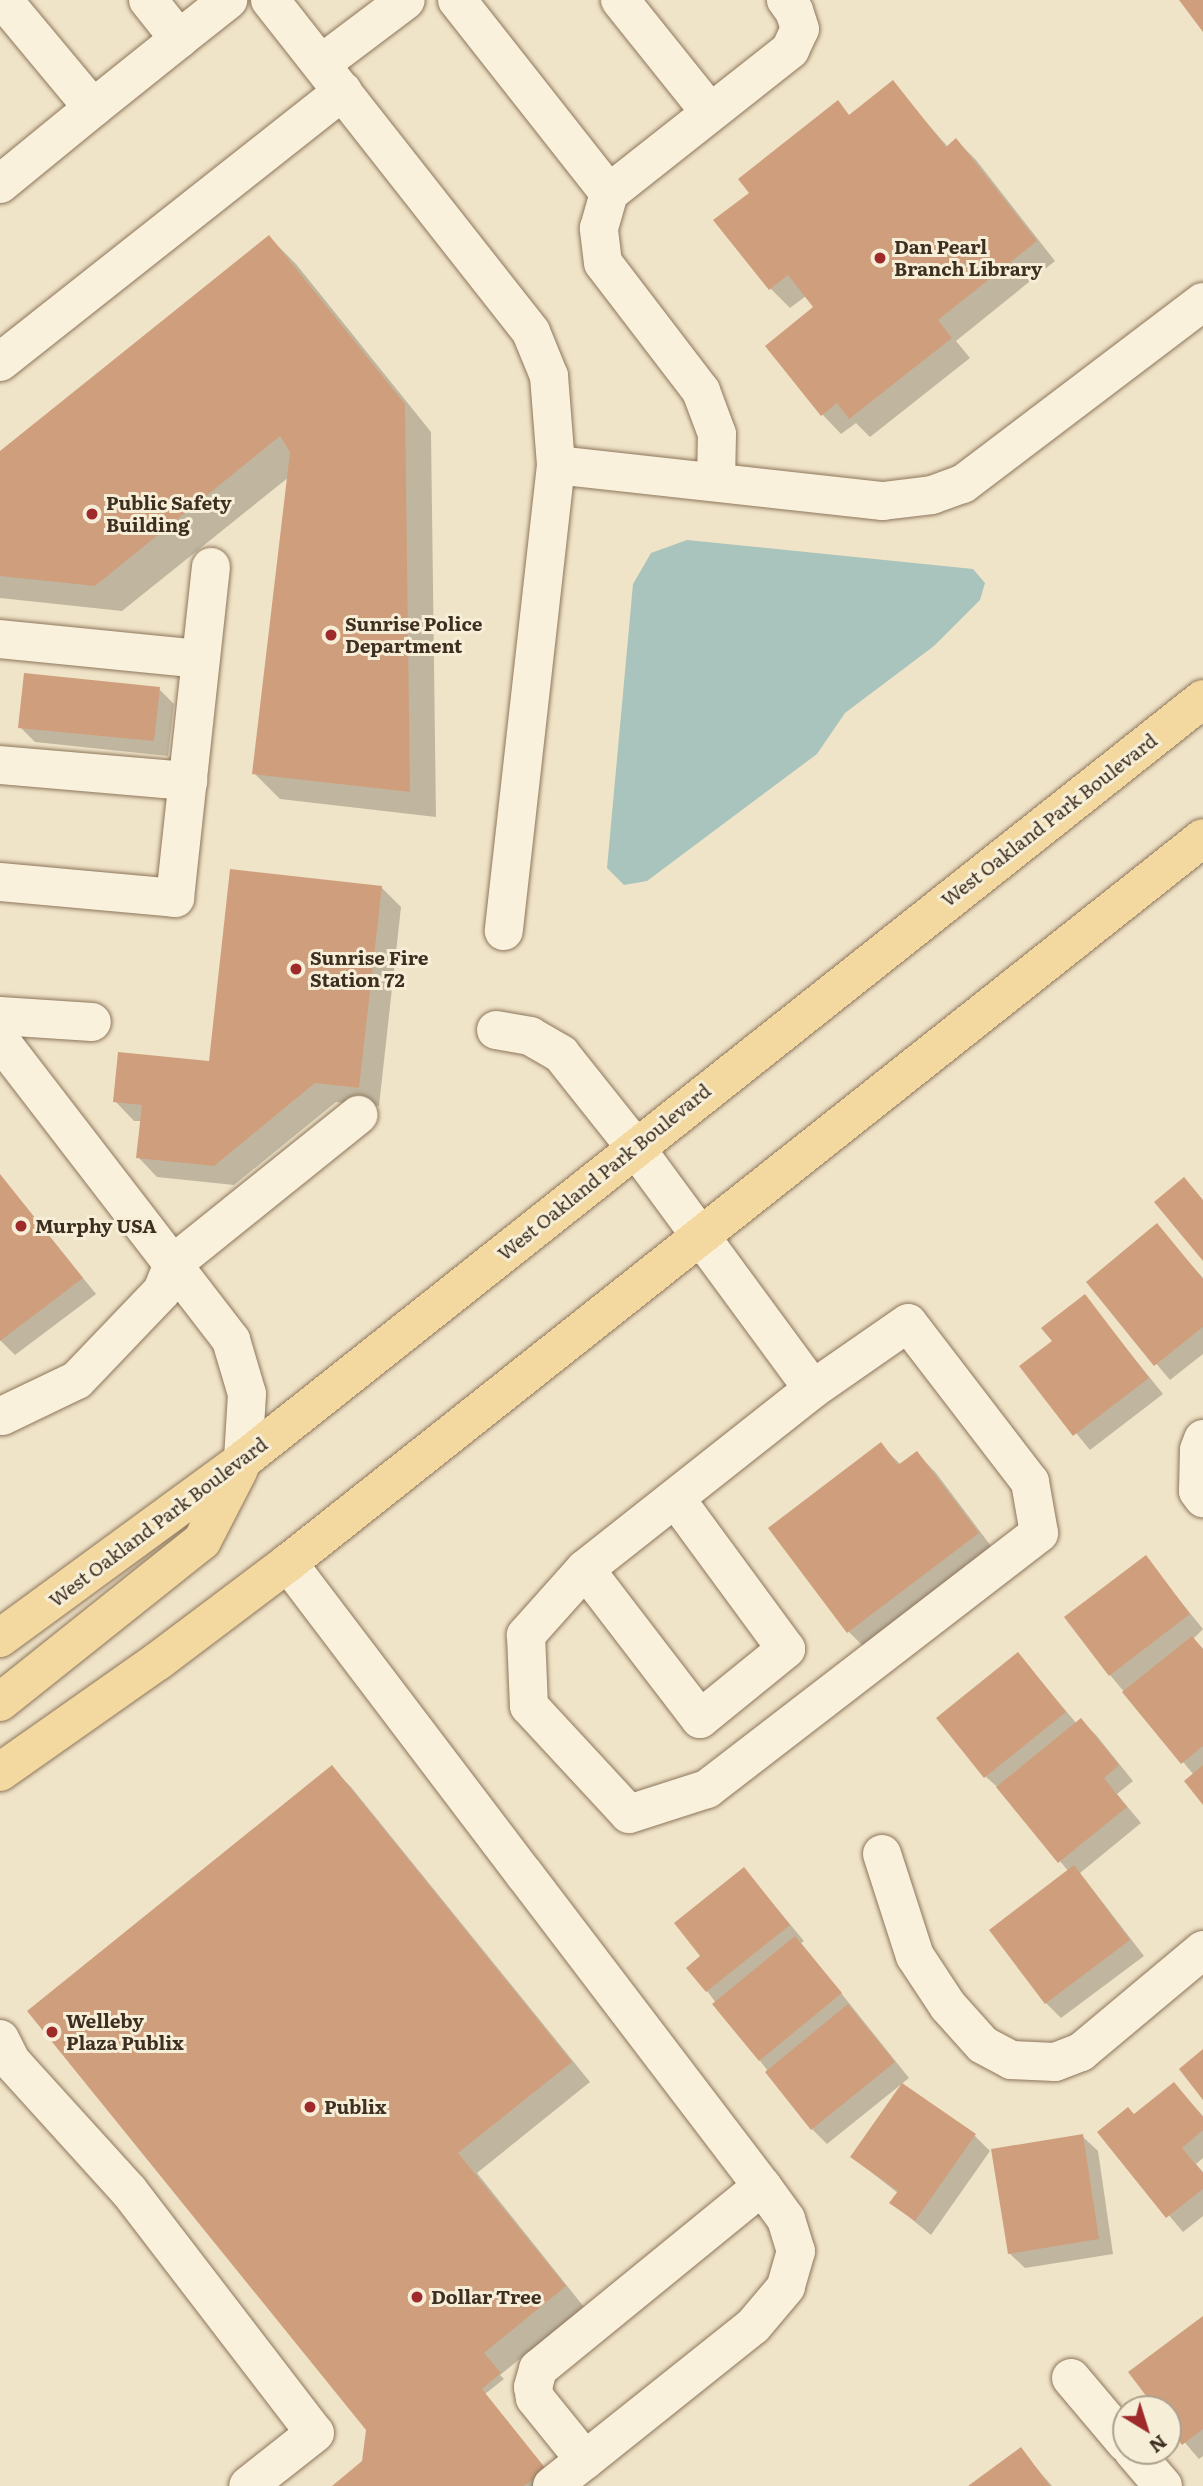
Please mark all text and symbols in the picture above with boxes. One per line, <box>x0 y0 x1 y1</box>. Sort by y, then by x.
place label: Dan Pearl Branch Library <box>894 236 1042 280</box>
marker: Dan Pearl Branch Library <box>872 250 888 266</box>
place label: Public Safety Building <box>106 492 232 536</box>
marker: Public Safety Building <box>84 506 100 522</box>
place label: Sunrise Police Department <box>345 613 482 657</box>
marker: Sunrise Police Department <box>323 627 339 643</box>
street label: West Oakland Park Boulevard <box>937 729 1161 911</box>
place label: Sunrise Fire Station 72 <box>310 947 429 991</box>
marker: Sunrise Fire Station 72 <box>288 961 304 977</box>
street label: West Oakland Park Boulevard <box>493 1079 715 1265</box>
place label: Murphy USA <box>35 1215 157 1237</box>
marker: Murphy USA <box>13 1218 29 1234</box>
street label: West Oakland Park Boulevard <box>44 1432 272 1612</box>
place label: Welleby Plaza Publix <box>66 2010 184 2054</box>
marker: Welleby Plaza Publix <box>44 2024 60 2040</box>
place label: Publix <box>324 2096 386 2118</box>
marker: Publix <box>302 2099 318 2115</box>
place label: Dollar Tree <box>431 2286 542 2308</box>
marker: Dollar Tree <box>409 2289 425 2305</box>
north arrow <box>1112 2395 1182 2465</box>
text: N <box>1144 2429 1174 2461</box>

